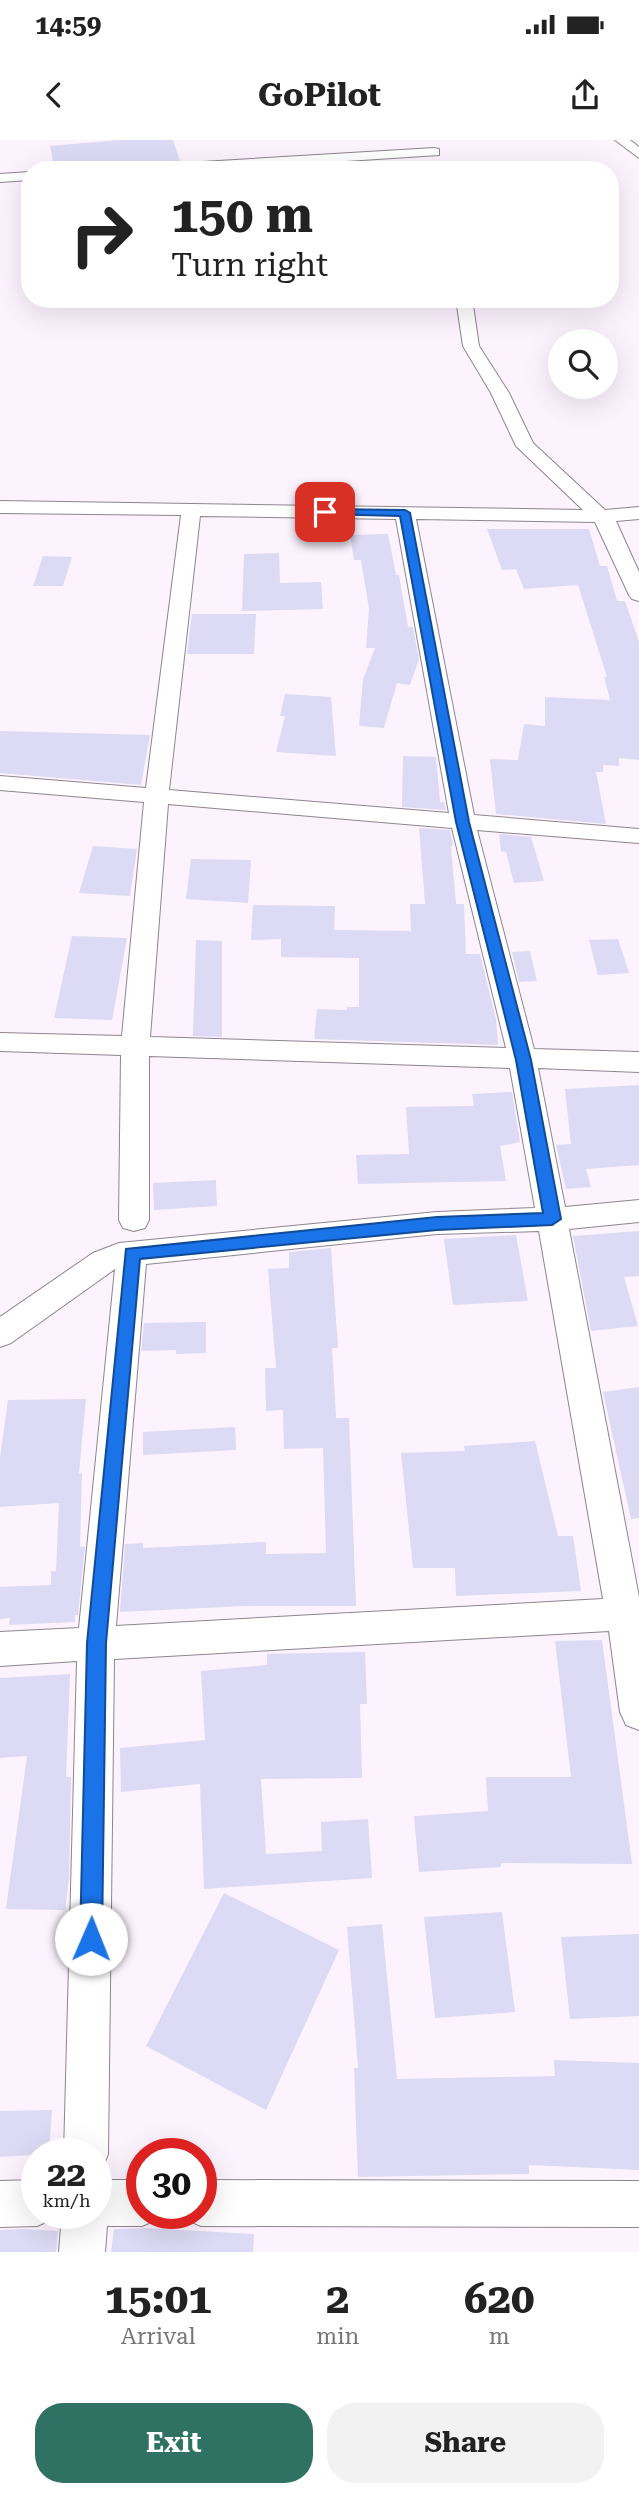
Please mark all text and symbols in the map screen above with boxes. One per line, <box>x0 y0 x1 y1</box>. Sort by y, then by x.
text: 14:59 <box>35 10 101 40</box>
icon: back <box>35 76 73 114</box>
text: GoPilot <box>258 76 381 114</box>
icon: share <box>566 76 604 114</box>
text: 150 m <box>171 187 313 244</box>
icon: right <box>56 189 147 280</box>
text: Turn right <box>171 246 328 284</box>
map controls <box>548 329 618 399</box>
button: search <box>548 329 618 399</box>
pin <box>295 482 355 542</box>
icon: arrive <box>306 493 344 531</box>
position arrow <box>54 1902 128 1976</box>
speed limit sign: 30 <box>126 2138 217 2229</box>
text: 22 <box>47 2154 86 2195</box>
text: km/h <box>42 2190 91 2211</box>
text: 15:01 <box>105 2274 212 2323</box>
text: 2 <box>326 2274 350 2323</box>
text: 620 <box>464 2274 534 2323</box>
text: Arrival <box>121 2323 195 2350</box>
text: min <box>316 2323 359 2350</box>
text: m <box>489 2323 510 2350</box>
button: Exit <box>35 2403 313 2483</box>
button: Share <box>327 2403 604 2483</box>

